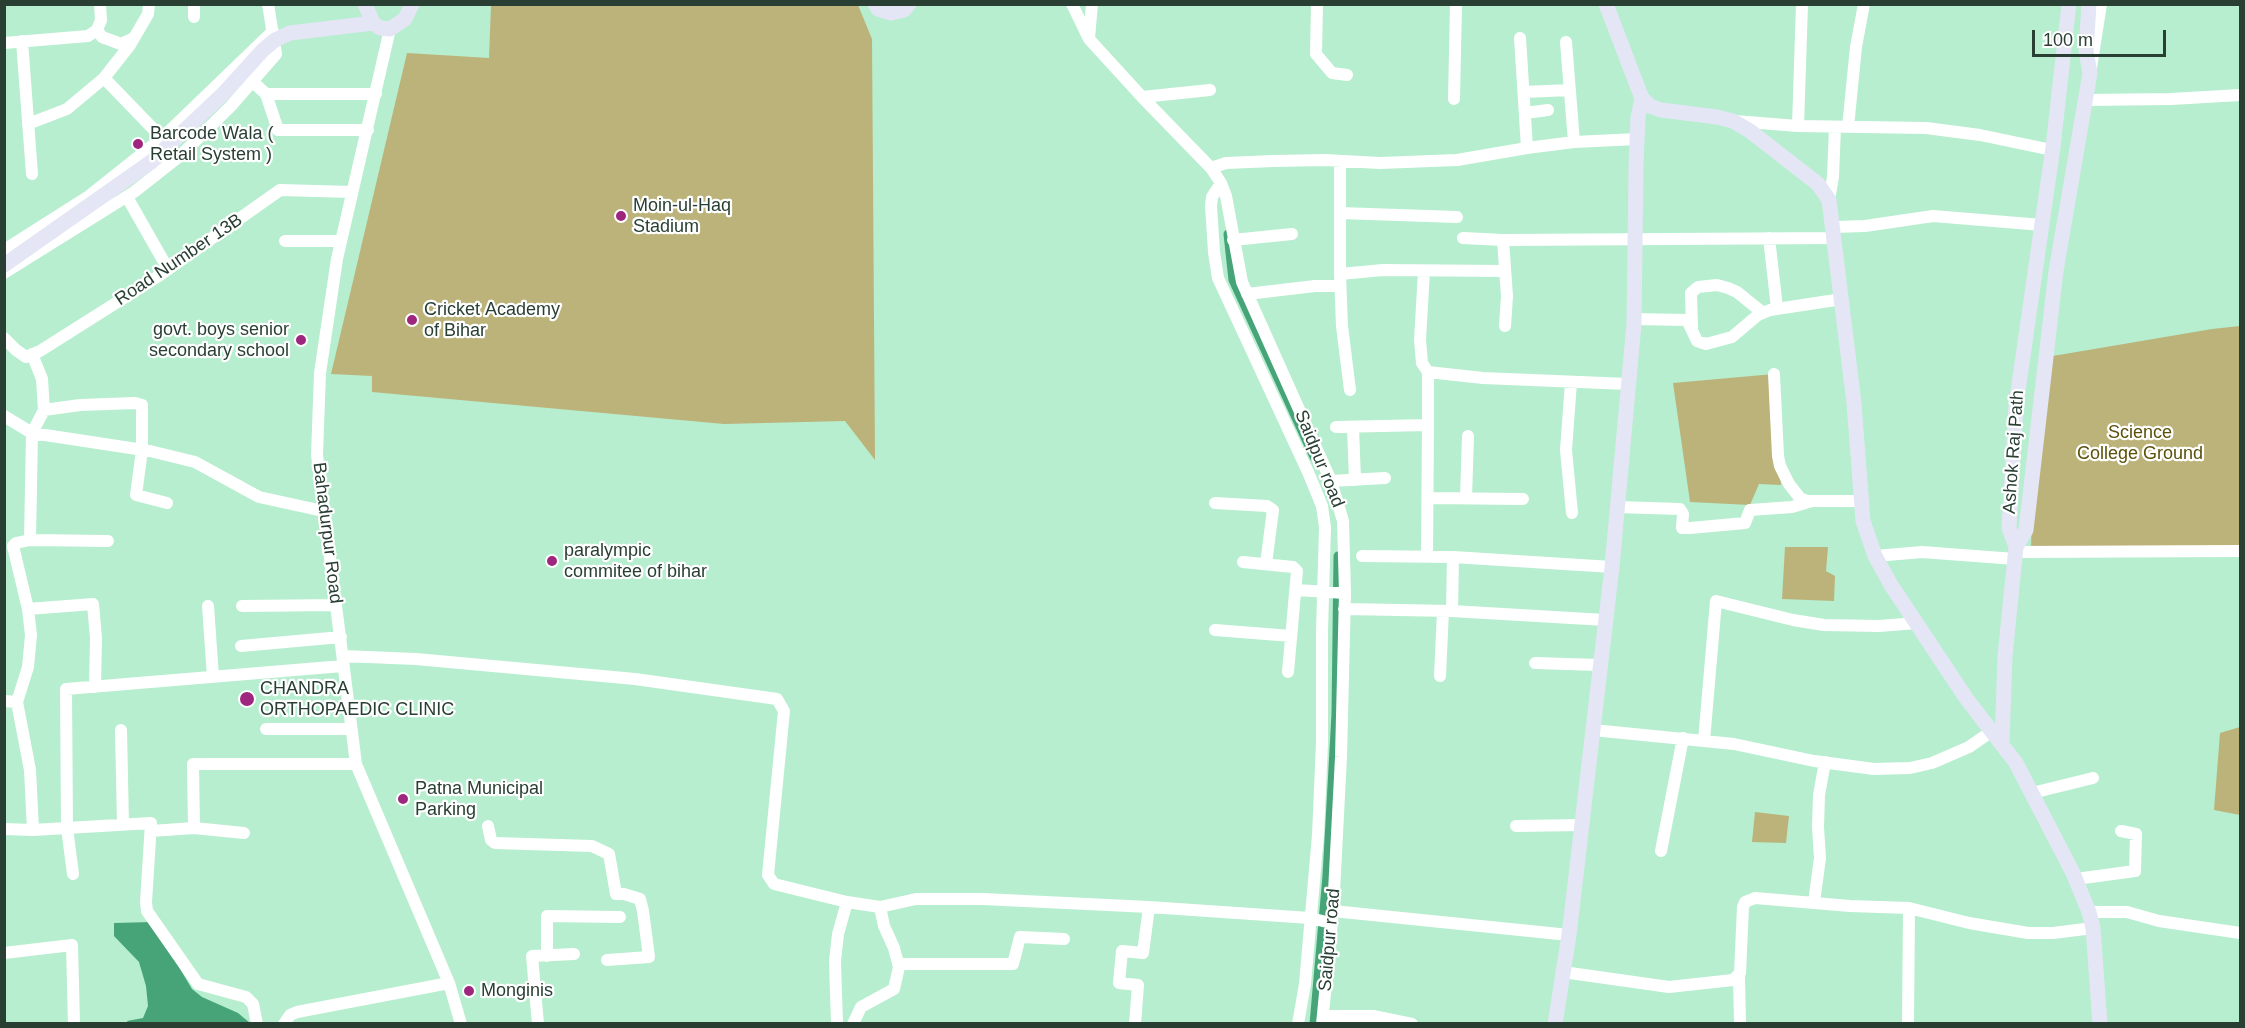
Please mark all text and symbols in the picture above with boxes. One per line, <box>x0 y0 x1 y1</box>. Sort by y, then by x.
scale bar <box>2035 18 2168 56</box>
text: 100 m <box>2043 30 2093 50</box>
place label: Barcode Wala ( Retail System ) <box>150 123 273 166</box>
marker: Barcode Wala ( Retail System ) <box>131 137 145 151</box>
place label: Moin-ul-Haq Stadium <box>633 195 731 238</box>
street label: Road Number 13B <box>111 209 247 311</box>
marker: Moin-ul-Haq Stadium <box>614 209 628 223</box>
place label: Cricket Academy of Bihar <box>424 299 560 342</box>
marker: Cricket Academy of Bihar <box>405 313 419 327</box>
place label: govt. boys senior secondary school <box>149 319 289 362</box>
marker: govt. boys senior secondary school <box>294 333 308 347</box>
street label: Ashok Raj Path <box>1999 389 2029 515</box>
street label: Saidpur road <box>1290 407 1348 511</box>
park label: Science College Ground <box>2077 422 2203 464</box>
street label: Bahadurpur Road <box>308 461 346 605</box>
place label: paralympic commitee of bihar <box>564 540 707 582</box>
marker: paralympic commitee of bihar <box>545 554 559 568</box>
place label: CHANDRA ORTHOPAEDIC CLINIC <box>260 678 454 720</box>
marker: CHANDRA ORTHOPAEDIC CLINIC <box>238 690 256 708</box>
place label: Patna Municipal Parking <box>415 778 543 820</box>
marker: Patna Municipal Parking <box>396 792 410 806</box>
street label: Saidpur road <box>1315 888 1345 992</box>
place label: Monginis <box>481 980 553 1002</box>
marker: Monginis <box>462 984 476 998</box>

